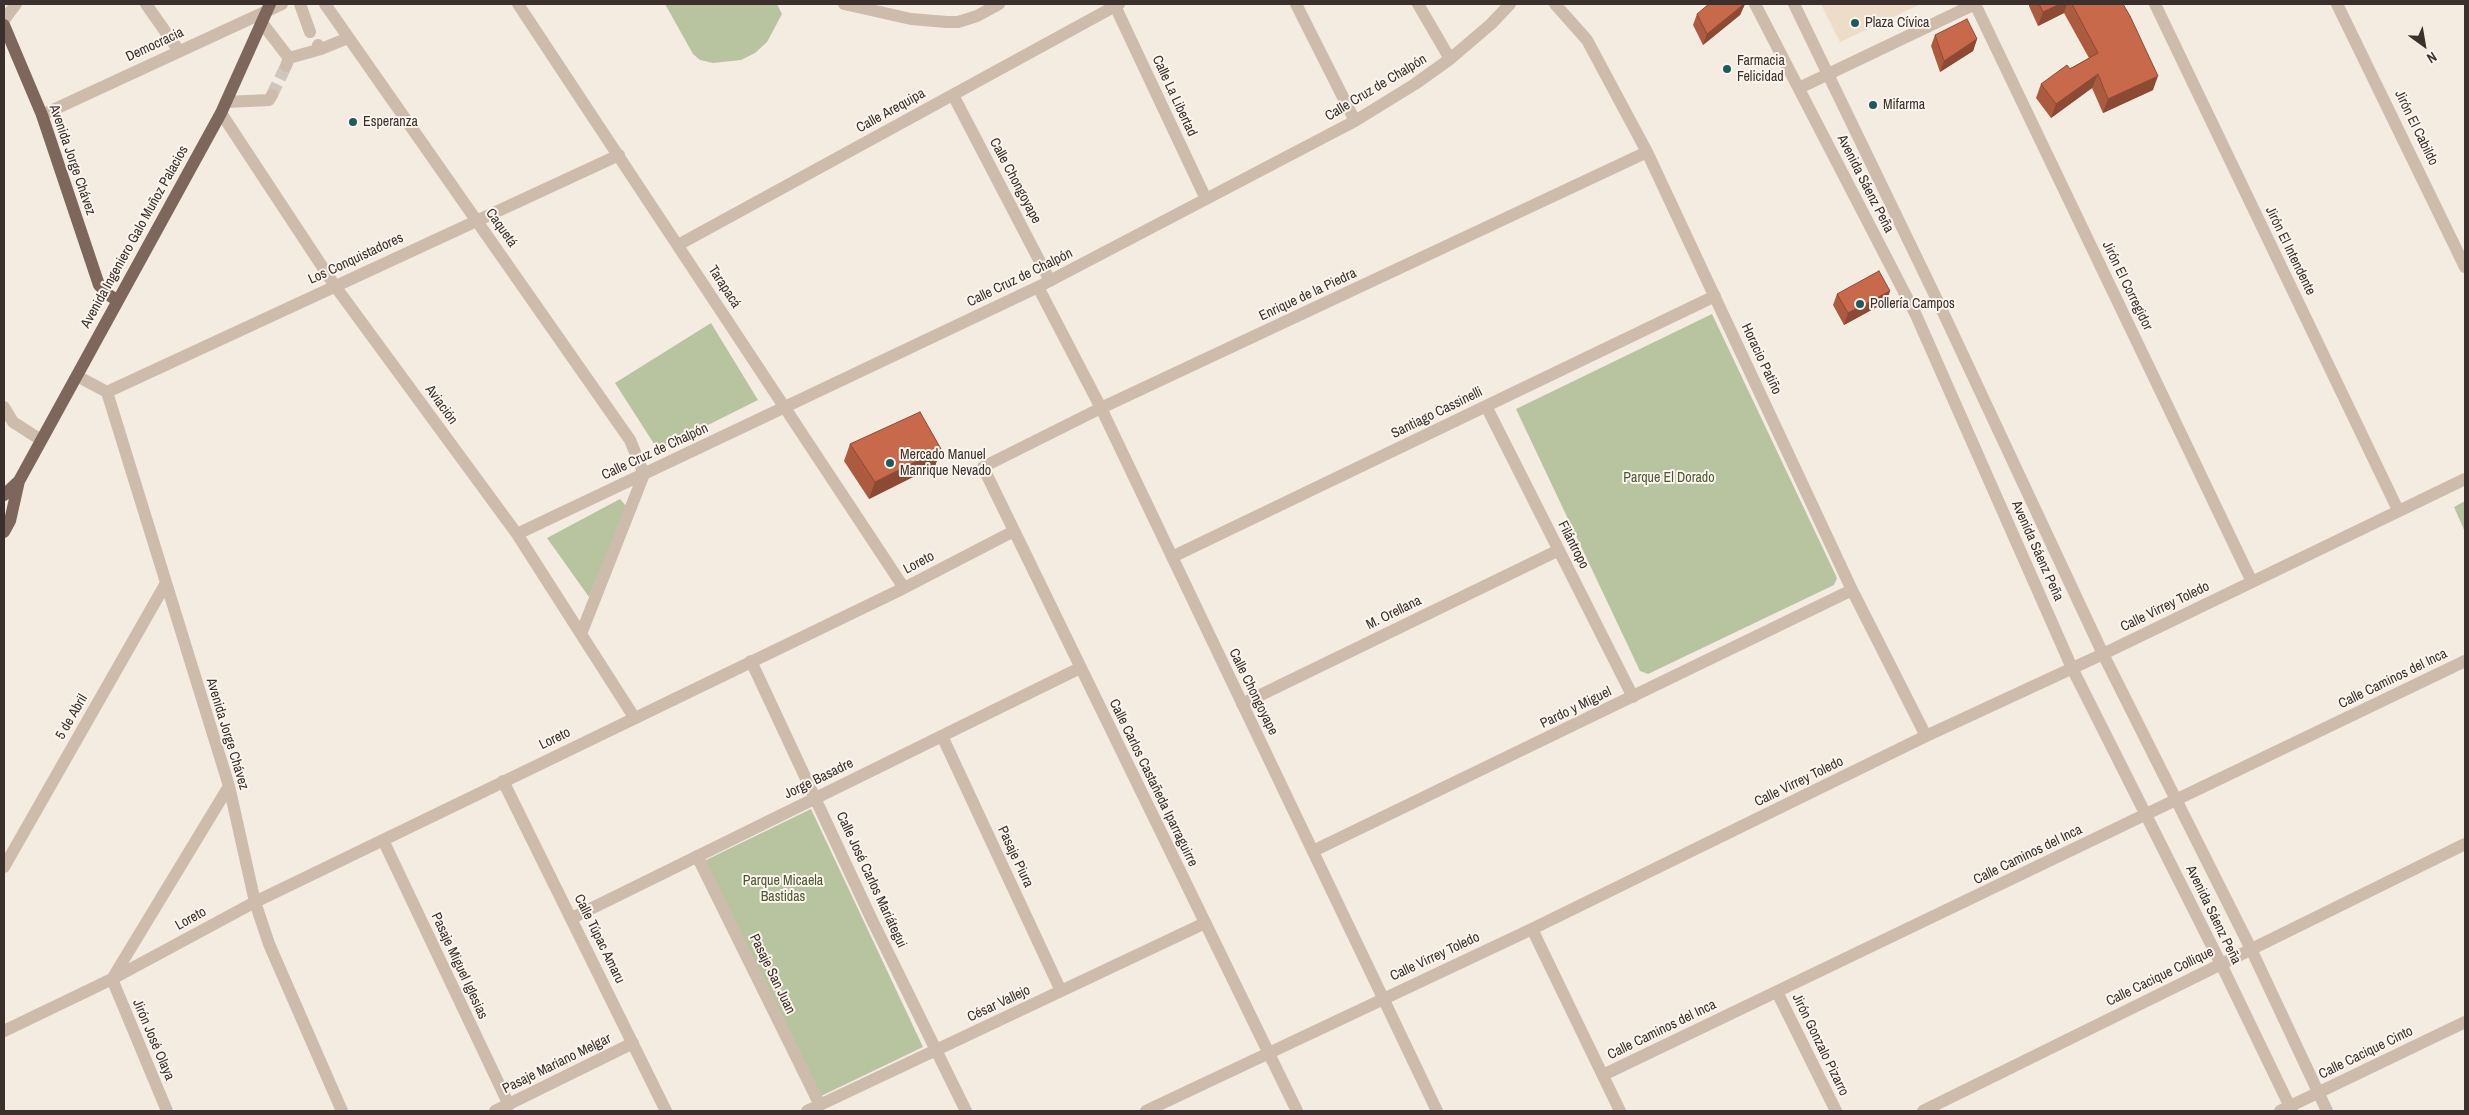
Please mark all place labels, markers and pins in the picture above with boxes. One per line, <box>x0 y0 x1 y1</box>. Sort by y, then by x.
place label: Plaza Cívica <box>1865 15 1929 31</box>
marker: Plaza Cívica <box>1849 17 1861 29</box>
place label: Farmacia Felicidad <box>1737 53 1785 85</box>
marker: Farmacia Felicidad <box>1721 63 1733 75</box>
place label: Mifarma <box>1883 97 1925 113</box>
marker: Mifarma <box>1867 99 1879 111</box>
place label: Esperanza <box>363 114 418 130</box>
marker: Esperanza <box>347 116 359 128</box>
place label: Pollería Campos <box>1870 296 1955 312</box>
marker: Pollería Campos <box>1854 298 1866 310</box>
place label: Mercado Manuel Manrique Nevado <box>900 447 991 480</box>
marker: Mercado Manuel Manrique Nevado <box>884 457 896 469</box>

